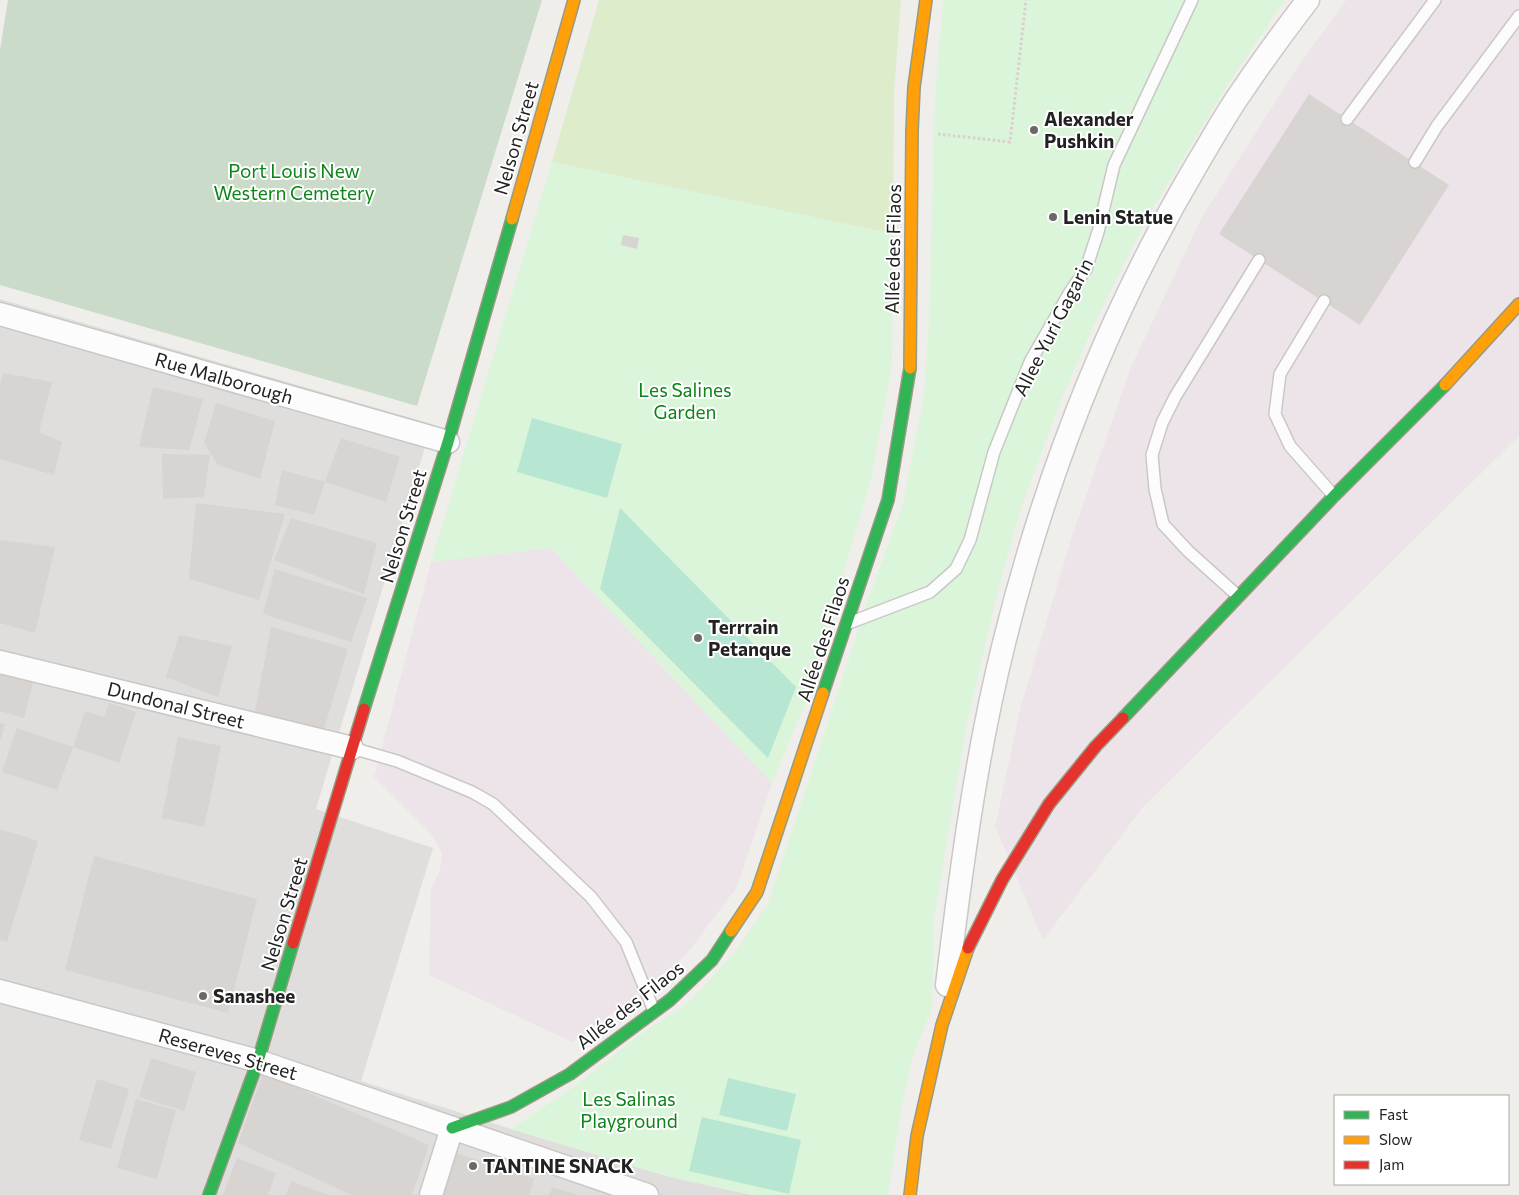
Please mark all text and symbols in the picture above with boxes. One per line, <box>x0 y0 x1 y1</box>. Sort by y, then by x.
street label: Nelson Street <box>488 78 543 197</box>
place label: Alexander Pushkin <box>1044 107 1134 152</box>
marker: Alexander Pushkin <box>1028 124 1040 136</box>
park label: Port Louis New Western Cemetery <box>213 159 375 204</box>
street label: Allée des Filaos <box>880 184 905 314</box>
place label: Lenin Statue <box>1063 205 1173 228</box>
marker: Lenin Statue <box>1047 211 1059 223</box>
street label: Allee Yuri Gagarin <box>1008 254 1097 400</box>
street label: Rue Malborough <box>152 347 296 408</box>
park label: Les Salines Garden <box>638 378 732 423</box>
street label: Nelson Street <box>374 466 431 585</box>
street label: Allée des Filaos <box>791 573 854 704</box>
place label: Terrrain Petanque <box>708 615 791 660</box>
marker: Terrrain Petanque <box>692 632 704 644</box>
street label: Dundonal Street <box>105 676 247 733</box>
street label: Nelson Street <box>255 854 312 973</box>
street label: Allée des Filaos <box>571 956 688 1054</box>
place label: Sanashee <box>213 984 295 1007</box>
marker: Sanashee <box>197 990 209 1002</box>
street label: Resereves Street <box>156 1023 300 1084</box>
park label: Les Salinas Playground <box>580 1087 678 1132</box>
legend <box>1334 1095 1509 1185</box>
text: Fast <box>1379 1105 1408 1123</box>
text: Slow <box>1379 1130 1412 1148</box>
place label: TANTINE SNACK <box>483 1154 634 1177</box>
text: Jam <box>1379 1155 1404 1173</box>
marker: TANTINE SNACK <box>467 1160 479 1172</box>

